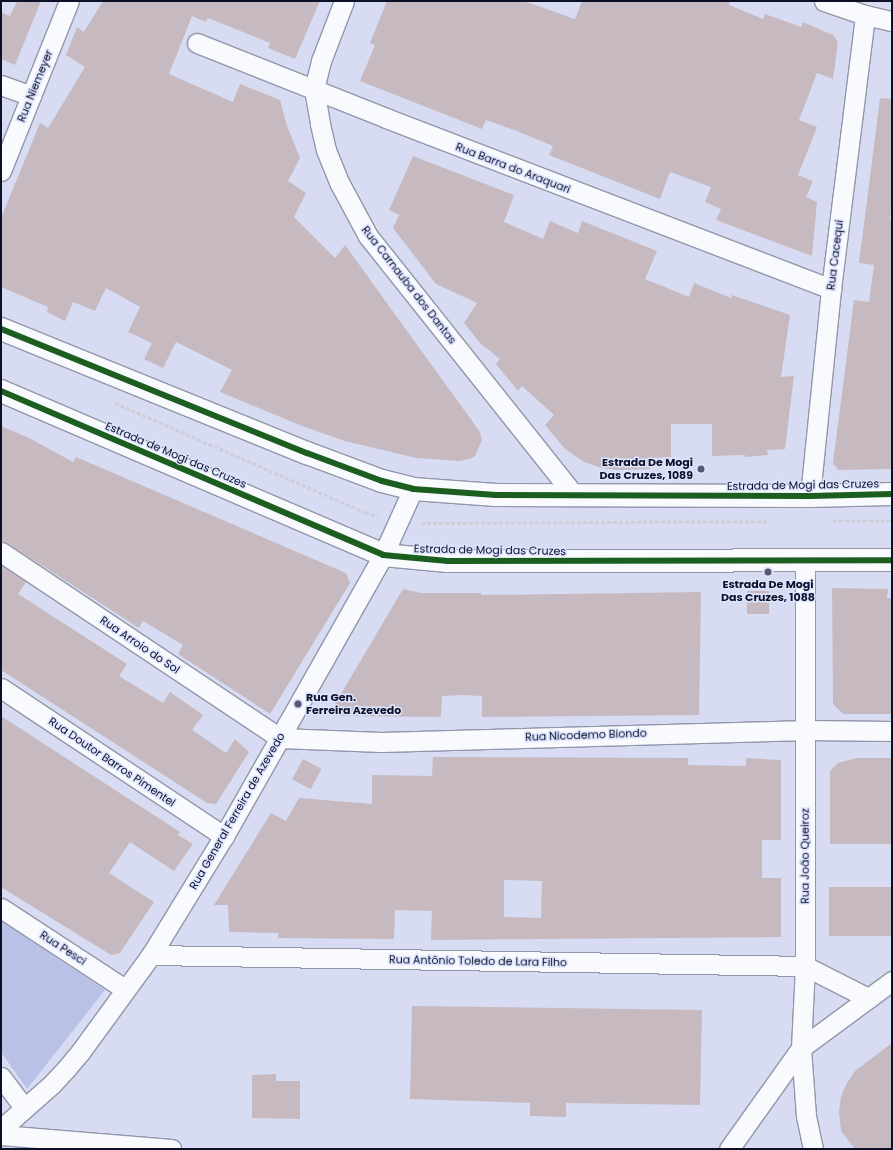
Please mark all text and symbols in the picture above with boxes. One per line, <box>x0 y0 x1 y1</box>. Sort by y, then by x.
street label: Rua Niemeyer <box>15 48 55 124</box>
street label: Rua Barra do Araquari <box>454 140 572 196</box>
street label: Rua Cacequi <box>824 219 846 291</box>
street label: Rua Carnauba dos Dantas <box>359 223 459 347</box>
street label: Estrada de Mogi das Cruzes <box>103 419 249 491</box>
place label: Estrada De Mogi Das Cruzes, 1089 <box>600 456 693 482</box>
marker: Estrada De Mogi Das Cruzes, 1089 <box>696 464 706 474</box>
street label: Estrada de Mogi das Cruzes <box>727 477 879 493</box>
street label: Estrada de Mogi das Cruzes <box>414 542 566 558</box>
marker: Estrada De Mogi Das Cruzes, 1088 <box>763 567 773 577</box>
place label: Estrada De Mogi Das Cruzes, 1088 <box>721 578 815 604</box>
street label: Rua Arroio do Sol <box>98 614 182 676</box>
place label: Rua Gen. Ferreira Azevedo <box>306 691 401 717</box>
marker: Rua Gen. Ferreira Azevedo <box>293 699 303 709</box>
street label: Rua Doutor Barros Pimentel <box>46 715 178 809</box>
street label: Rua Nicodemo Biondo <box>525 726 647 744</box>
street label: Rua General Ferreira de Azevedo <box>187 730 287 892</box>
street label: Rua João Queiroz <box>798 808 812 904</box>
street label: Rua Pesci <box>37 928 89 968</box>
street label: Rua Antônio Toledo de Lara Filho <box>389 953 567 969</box>

